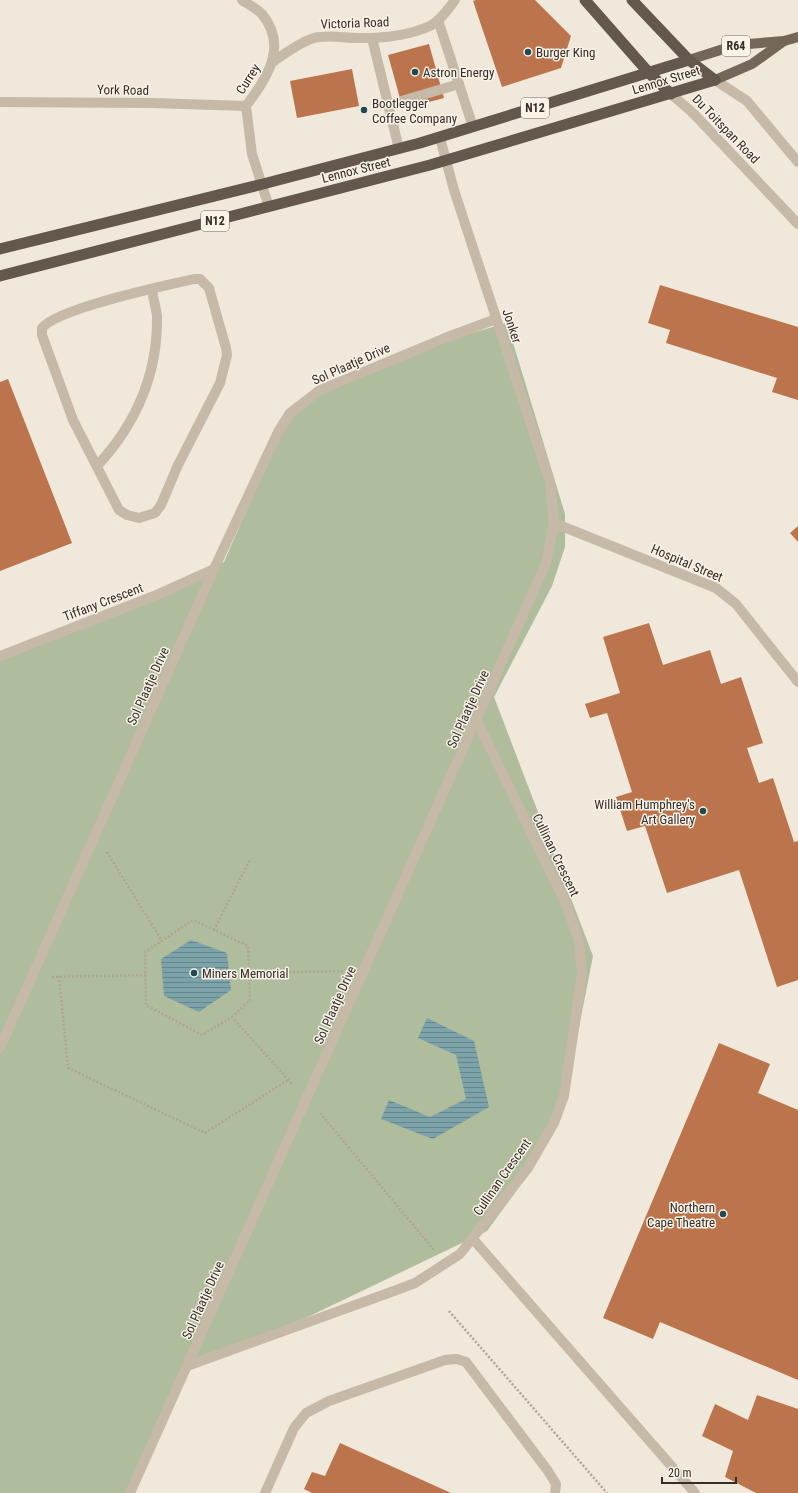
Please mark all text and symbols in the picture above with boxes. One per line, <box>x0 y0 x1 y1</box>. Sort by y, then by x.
street label: Victoria Road <box>320 14 390 32</box>
road number: R64 <box>722 36 750 56</box>
place label: Burger King <box>536 45 595 60</box>
marker: Burger King <box>523 47 533 57</box>
street label: Currey <box>233 61 263 97</box>
street label: Lennox Street <box>630 62 702 97</box>
place label: Astron Energy <box>423 65 495 80</box>
marker: Astron Energy <box>410 67 420 77</box>
street label: York Road <box>97 82 149 98</box>
street label: Du Toitspan Road <box>689 91 763 167</box>
place label: Bootlegger Coffee Company <box>372 96 458 126</box>
road number: N12 <box>521 98 549 118</box>
marker: Bootlegger Coffee Company <box>359 105 369 115</box>
street label: Lennox Street <box>320 154 392 186</box>
road number: N12 <box>201 211 229 231</box>
street label: Jonker <box>499 307 525 345</box>
street label: Sol Plaatje Drive <box>310 340 392 388</box>
street label: Hospital Street <box>649 541 725 585</box>
street label: Tiffany Crescent <box>61 580 145 624</box>
street label: Sol Plaatje Drive <box>124 645 172 727</box>
street label: Sol Plaatje Drive <box>444 668 492 750</box>
place label: William Humphrey's Art Gallery <box>594 797 696 827</box>
marker: William Humphrey's Art Gallery <box>698 806 708 816</box>
street label: Cullinan Crescent <box>530 811 583 899</box>
street label: Sol Plaatje Drive <box>311 964 359 1046</box>
place label: Miners Memorial <box>202 966 288 981</box>
marker: Miners Memorial <box>189 968 199 978</box>
street label: Cullinan Crescent <box>470 1136 534 1218</box>
place label: Northern Cape Theatre <box>647 1200 715 1230</box>
marker: Northern Cape Theatre <box>718 1209 728 1219</box>
street label: Sol Plaatje Drive <box>179 1259 227 1341</box>
scale bar <box>662 1459 736 1485</box>
text: 20 m <box>668 1466 692 1480</box>

